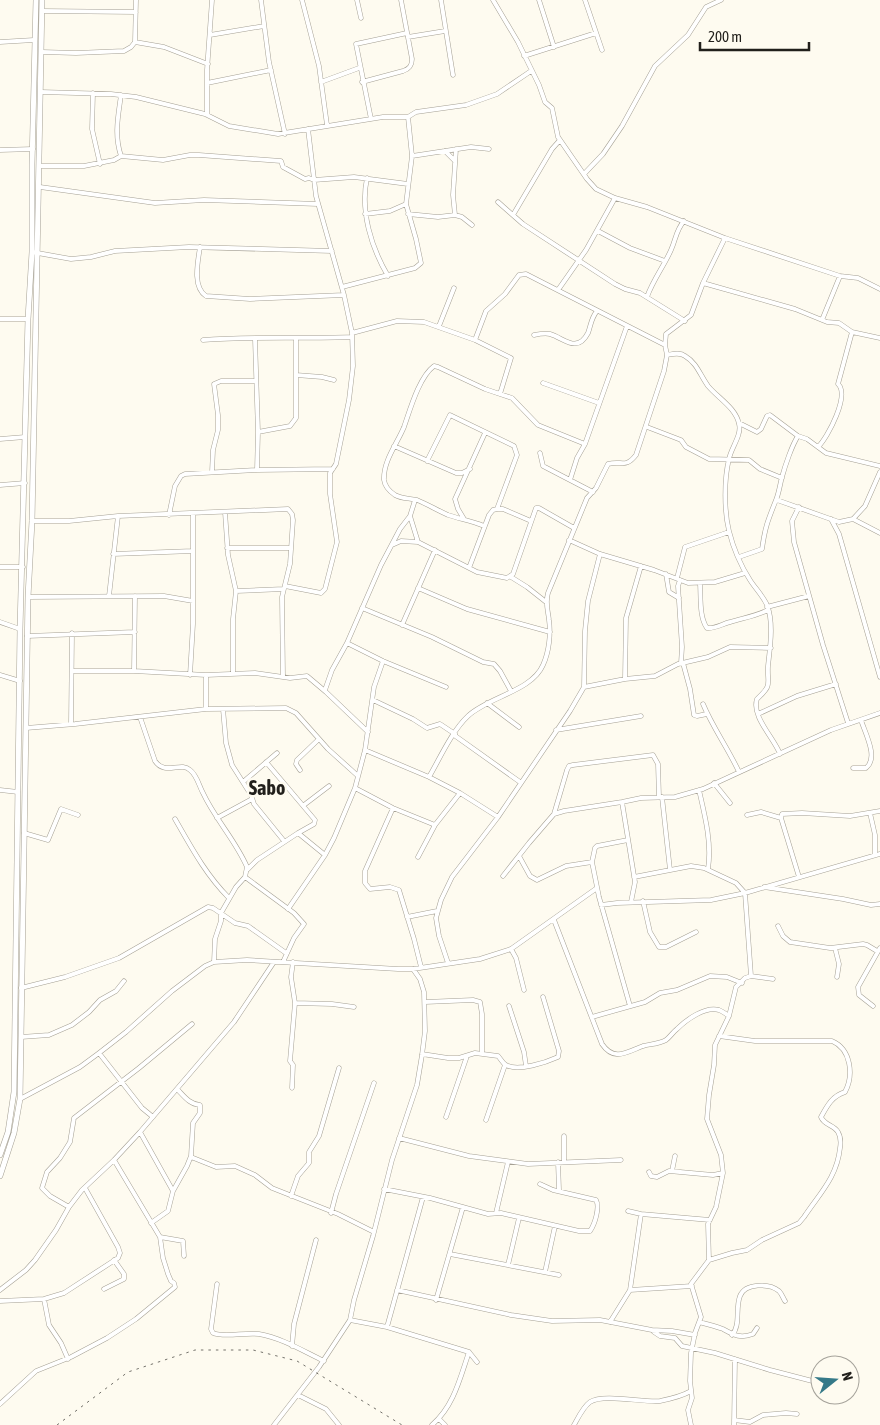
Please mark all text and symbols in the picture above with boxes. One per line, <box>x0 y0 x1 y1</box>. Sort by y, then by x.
scale bar <box>700 20 809 52</box>
text: 200 m <box>708 28 742 45</box>
district label: Sabo <box>249 776 285 799</box>
north arrow <box>810 1355 860 1405</box>
text: N <box>839 1370 856 1382</box>

